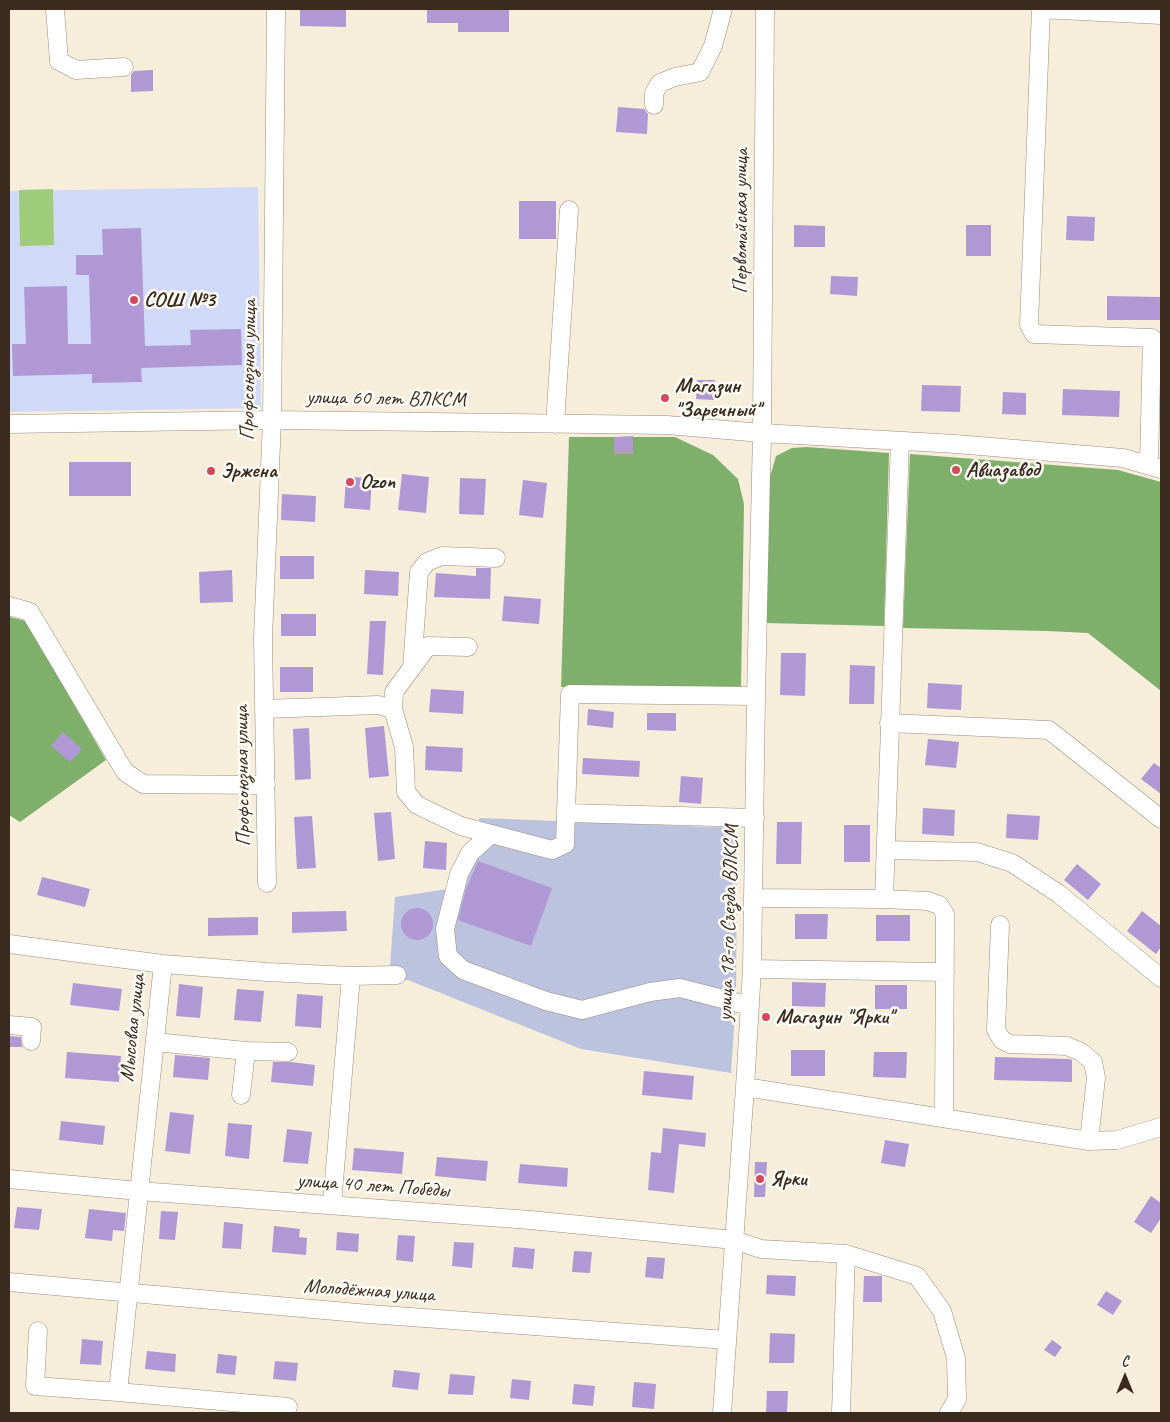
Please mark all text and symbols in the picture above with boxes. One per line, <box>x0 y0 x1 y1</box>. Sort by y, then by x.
street label: Первомайская улица <box>728 148 754 294</box>
place label: СОШ №3 <box>144 287 215 313</box>
marker: СОШ №3 <box>128 294 140 306</box>
street label: Профсоюзная улица <box>235 299 263 441</box>
place label: Магазин "Заречный" <box>675 373 760 423</box>
street label: улица 60 лет ВЛКСМ <box>306 385 466 413</box>
marker: Магазин "Заречный" <box>659 392 671 404</box>
place label: Авиазавод <box>966 457 1040 483</box>
place label: Эржена <box>221 458 277 484</box>
marker: Авиазавод <box>950 464 962 476</box>
marker: Эржена <box>205 465 217 477</box>
place label: Ozon <box>360 469 395 495</box>
marker: Ozon <box>344 476 356 488</box>
street label: Профсоюзная улица <box>229 705 257 847</box>
street label: улица 18-го Съезда ВЛКСМ <box>713 824 745 1022</box>
street label: Мысовая улица <box>115 973 151 1083</box>
place label: Магазин "Ярки" <box>776 1004 893 1030</box>
marker: Магазин "Ярки" <box>760 1011 772 1023</box>
place label: Ярки <box>770 1166 807 1192</box>
street label: улица 40 лет Победы <box>296 1168 450 1204</box>
marker: Ярки <box>754 1173 766 1185</box>
street label: Молодёжная улица <box>303 1274 435 1308</box>
north arrow <box>1100 1352 1150 1402</box>
text: С <box>1122 1353 1128 1370</box>

